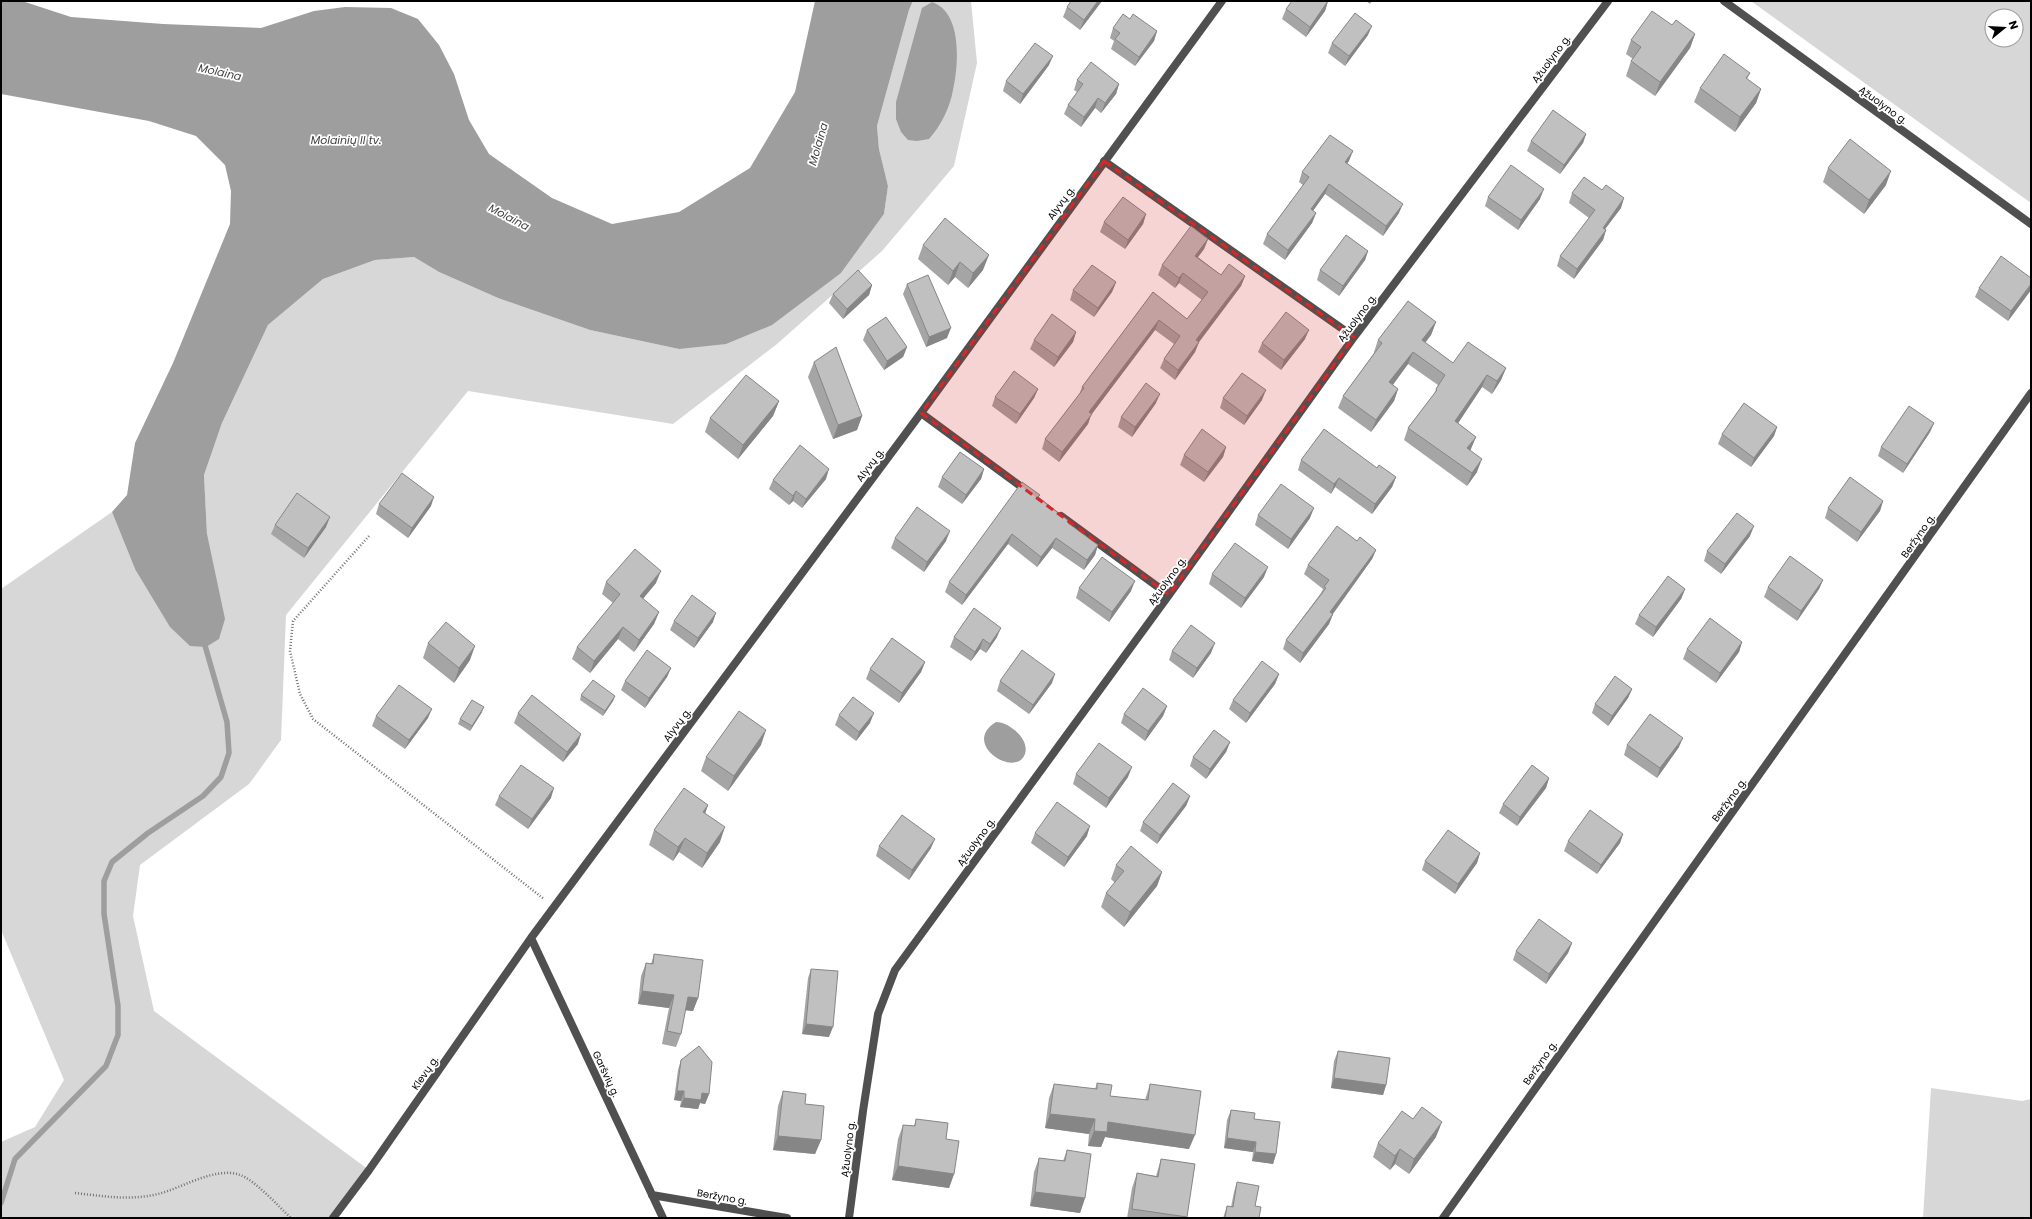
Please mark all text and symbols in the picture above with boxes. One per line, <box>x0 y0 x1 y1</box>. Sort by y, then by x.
north arrow <box>1984 8 2024 48</box>
text: N <box>2005 18 2022 31</box>
street label: Ąžuolyno g. <box>1528 32 1574 86</box>
water label: Molaina <box>197 60 244 84</box>
street label: Ąžuolyno g. <box>1856 82 1910 128</box>
water label: Molaina <box>804 120 832 167</box>
water label: Molainių II tv. <box>311 132 381 148</box>
street label: Alyvų g. <box>1044 183 1078 223</box>
water label: Molaina <box>486 200 533 235</box>
street label: Ąžuolyno g. <box>1334 291 1380 345</box>
street label: Alyvų g. <box>852 445 888 485</box>
street label: Beržyno g. <box>1897 511 1939 561</box>
street label: Ąžuolyno g. <box>1144 554 1190 608</box>
street label: Alyvų g. <box>659 705 695 745</box>
street label: Beržyno g. <box>1708 775 1750 825</box>
street label: Ąžuolyno g. <box>953 815 999 869</box>
street label: Beržyno g. <box>1519 1038 1561 1088</box>
street label: Garšvių g. <box>589 1048 623 1100</box>
street label: Klevų g. <box>408 1053 442 1093</box>
street label: Ąžuolyno g. <box>837 1120 859 1178</box>
street label: Beržyno g. <box>696 1185 748 1209</box>

